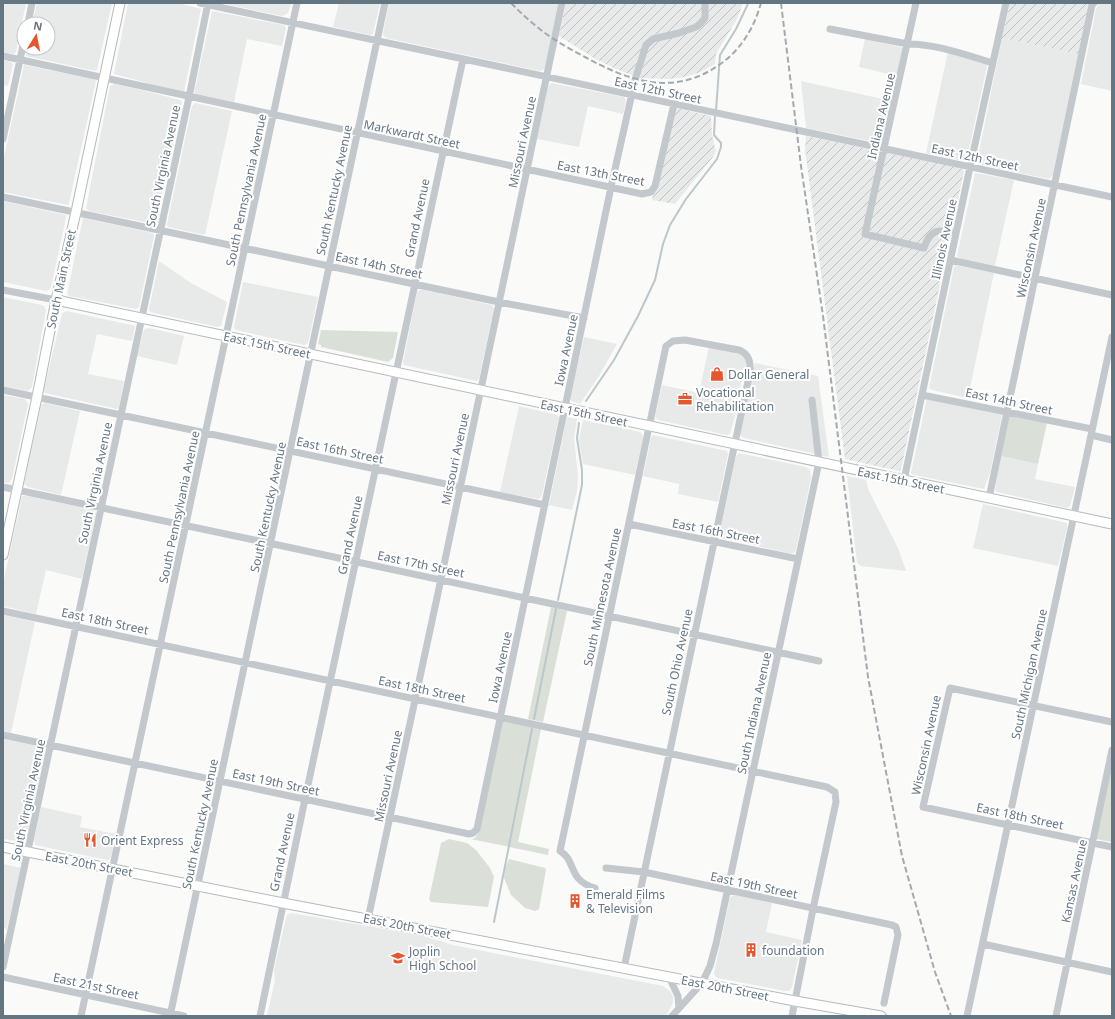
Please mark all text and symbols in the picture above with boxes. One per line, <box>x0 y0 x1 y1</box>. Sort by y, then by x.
north arrow <box>16 16 56 56</box>
text: N <box>32 17 44 34</box>
street label: Indiana Avenue <box>863 71 899 161</box>
street label: East 12th Street <box>613 72 704 108</box>
street label: Missouri Avenue <box>504 94 540 189</box>
street label: South Virginia Avenue <box>142 103 184 229</box>
street label: South Pennsylvania Avenue <box>222 112 271 268</box>
street label: Markwardt Street <box>362 115 462 153</box>
street label: South Kentucky Avenue <box>312 123 356 257</box>
street label: East 12th Street <box>930 139 1021 175</box>
street label: East 13th Street <box>556 156 647 190</box>
street label: Grand Avenue <box>400 177 434 259</box>
street label: Wisconsin Avenue <box>1012 196 1050 300</box>
street label: Illinois Avenue <box>927 197 961 281</box>
street label: South Main Street <box>42 227 80 330</box>
street label: East 14th Street <box>334 247 425 283</box>
street label: Iowa Avenue <box>550 313 582 387</box>
street label: East 15th Street <box>222 327 313 363</box>
shop icon: Dollar General <box>709 366 725 382</box>
place label: Dollar General <box>728 366 809 383</box>
street label: East 14th Street <box>964 383 1055 419</box>
place label: Vocational Rehabilitation <box>696 384 774 415</box>
office icon: Vocational Rehabilitation <box>677 391 693 407</box>
street label: East 15th Street <box>539 395 630 431</box>
street label: Missouri Avenue <box>437 411 473 506</box>
street label: South Virginia Avenue <box>74 420 116 546</box>
street label: South Pennsylvania Avenue <box>155 429 204 585</box>
street label: East 16th Street <box>295 432 386 468</box>
street label: South Kentucky Avenue <box>246 440 290 574</box>
street label: East 15th Street <box>856 462 947 498</box>
street label: Grand Avenue <box>333 494 367 576</box>
street label: East 16th Street <box>671 514 762 548</box>
street label: South Minnesota Avenue <box>579 526 625 668</box>
street label: East 17th Street <box>376 546 467 582</box>
street label: East 18th Street <box>60 603 151 639</box>
street label: South Ohio Avenue <box>657 607 697 717</box>
street label: South Michigan Avenue <box>1007 607 1051 741</box>
street label: Iowa Avenue <box>484 630 516 704</box>
street label: South Indiana Avenue <box>733 650 775 776</box>
street label: East 18th Street <box>377 671 468 707</box>
street label: Wisconsin Avenue <box>907 693 945 797</box>
street label: Missouri Avenue <box>370 728 406 823</box>
street label: South Virginia Avenue <box>7 737 49 863</box>
street label: South Kentucky Avenue <box>178 757 222 891</box>
street label: East 19th Street <box>231 764 322 800</box>
street label: East 18th Street <box>975 798 1066 834</box>
street label: Grand Avenue <box>265 811 299 893</box>
restaurant icon: Orient Express <box>82 832 98 848</box>
place label: Orient Express <box>101 832 184 849</box>
street label: Kansas Avenue <box>1057 837 1091 924</box>
street label: East 20th Street <box>44 847 135 881</box>
street label: East 19th Street <box>709 867 800 903</box>
place label: Emerald Films & Television <box>586 886 665 917</box>
building icon: Emerald Films & Television <box>567 893 583 909</box>
street label: East 20th Street <box>362 909 453 943</box>
building icon: foundation <box>743 942 759 958</box>
place label: foundation <box>762 942 824 959</box>
place label: Joplin High School <box>408 943 476 974</box>
school or university icon: Joplin High School <box>390 950 406 966</box>
street label: East 21st Street <box>52 969 141 1004</box>
street label: East 20th Street <box>680 971 771 1005</box>

